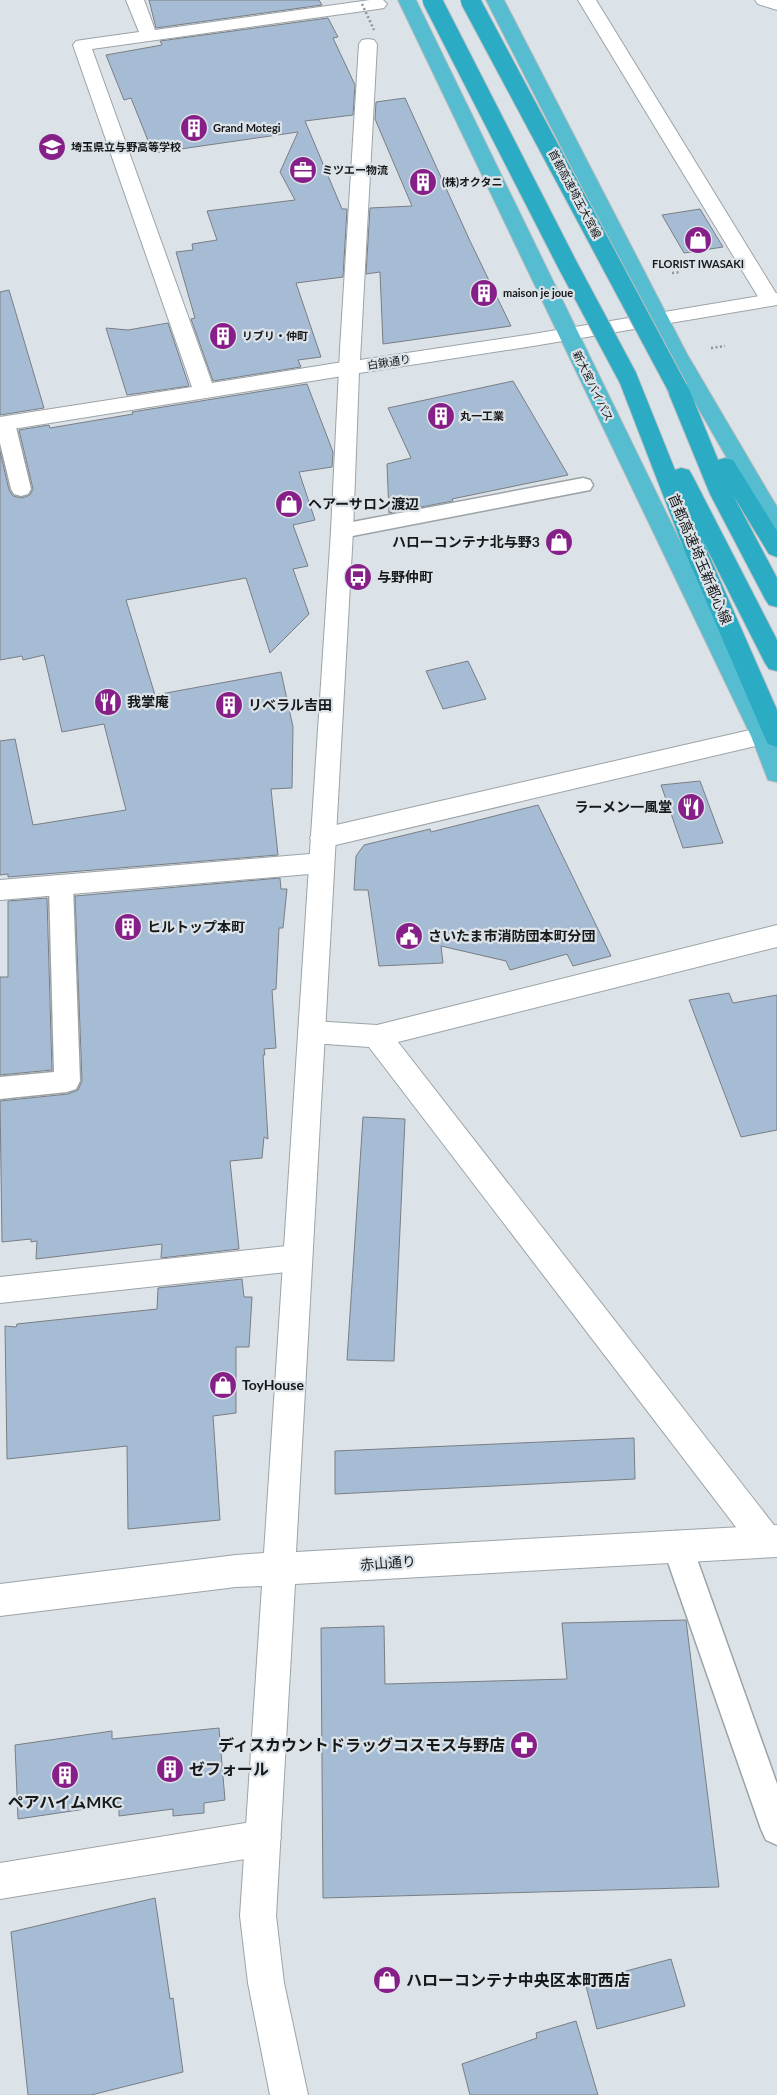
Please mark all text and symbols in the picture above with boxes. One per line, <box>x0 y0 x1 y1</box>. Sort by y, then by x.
building icon: Grand Motegi <box>179 113 209 143</box>
place label: Grand Motegi <box>213 121 281 134</box>
school or university icon: 埼玉県立与野高等学校 <box>37 132 67 162</box>
place label: 埼玉県立与野高等学校 <box>71 140 181 153</box>
street label: 首都高速埼玉大宮線 <box>546 147 604 241</box>
office icon: ミツエー物流 <box>288 155 318 185</box>
place label: ミツエー物流 <box>322 163 388 176</box>
building icon: (株)オクタニ <box>408 167 438 197</box>
place label: (株)オクタニ <box>442 175 502 188</box>
shop icon: FLORIST IWASAKI <box>683 225 713 255</box>
place label: FLORIST IWASAKI <box>652 257 744 270</box>
building icon: maison je joue <box>469 278 499 308</box>
place label: maison je joue <box>503 286 573 299</box>
building icon: リブリ・仲町 <box>208 321 238 351</box>
place label: リブリ・仲町 <box>242 329 308 342</box>
street label: 新大宮バイパス <box>571 348 616 423</box>
street label: 白鍬通り <box>366 352 412 371</box>
building icon: 丸一工業 <box>426 401 456 431</box>
place label: 丸一工業 <box>460 409 504 422</box>
shop icon: ヘアーサロン渡辺 <box>274 489 304 519</box>
street label: 首都高速埼玉新都心線 <box>665 491 736 627</box>
place label: ヘアーサロン渡辺 <box>308 495 419 512</box>
shop icon: ハローコンテナ北与野3 <box>544 527 574 557</box>
place label: ハローコンテナ北与野3 <box>392 533 540 550</box>
bus stop icon: 与野仲町 <box>343 562 373 592</box>
place label: 与野仲町 <box>377 568 433 585</box>
restaurant icon: 我掌庵 <box>93 687 123 717</box>
building icon: リベラル吉田 <box>214 690 244 720</box>
place label: 我掌庵 <box>127 693 169 710</box>
place label: リベラル吉田 <box>248 696 332 713</box>
restaurant icon: ラーメン一風堂 <box>676 792 706 822</box>
place label: ラーメン一風堂 <box>575 798 672 815</box>
building icon: ヒルトップ本町 <box>113 912 143 942</box>
place label: ヒルトップ本町 <box>147 918 245 935</box>
public building icon: さいたま市消防団本町分団 <box>394 921 424 951</box>
place label: さいたま市消防団本町分団 <box>428 927 596 944</box>
shop icon: ToyHouse <box>208 1370 238 1400</box>
place label: ToyHouse <box>242 1376 304 1393</box>
street label: 赤山通り <box>359 1552 416 1573</box>
pharmacy icon: ディスカウントドラッグコスモス与野店 <box>509 1730 539 1760</box>
place label: ディスカウントドラッグコスモス与野店 <box>218 1735 505 1754</box>
building icon: ゼフォール <box>155 1754 185 1784</box>
place label: ゼフォール <box>189 1759 269 1778</box>
building icon: ペアハイムMKC <box>50 1760 80 1790</box>
place label: ペアハイムMKC <box>8 1792 123 1811</box>
shop icon: ハローコンテナ中央区本町西店 <box>372 1965 402 1995</box>
place label: ハローコンテナ中央区本町西店 <box>406 1970 630 1989</box>

